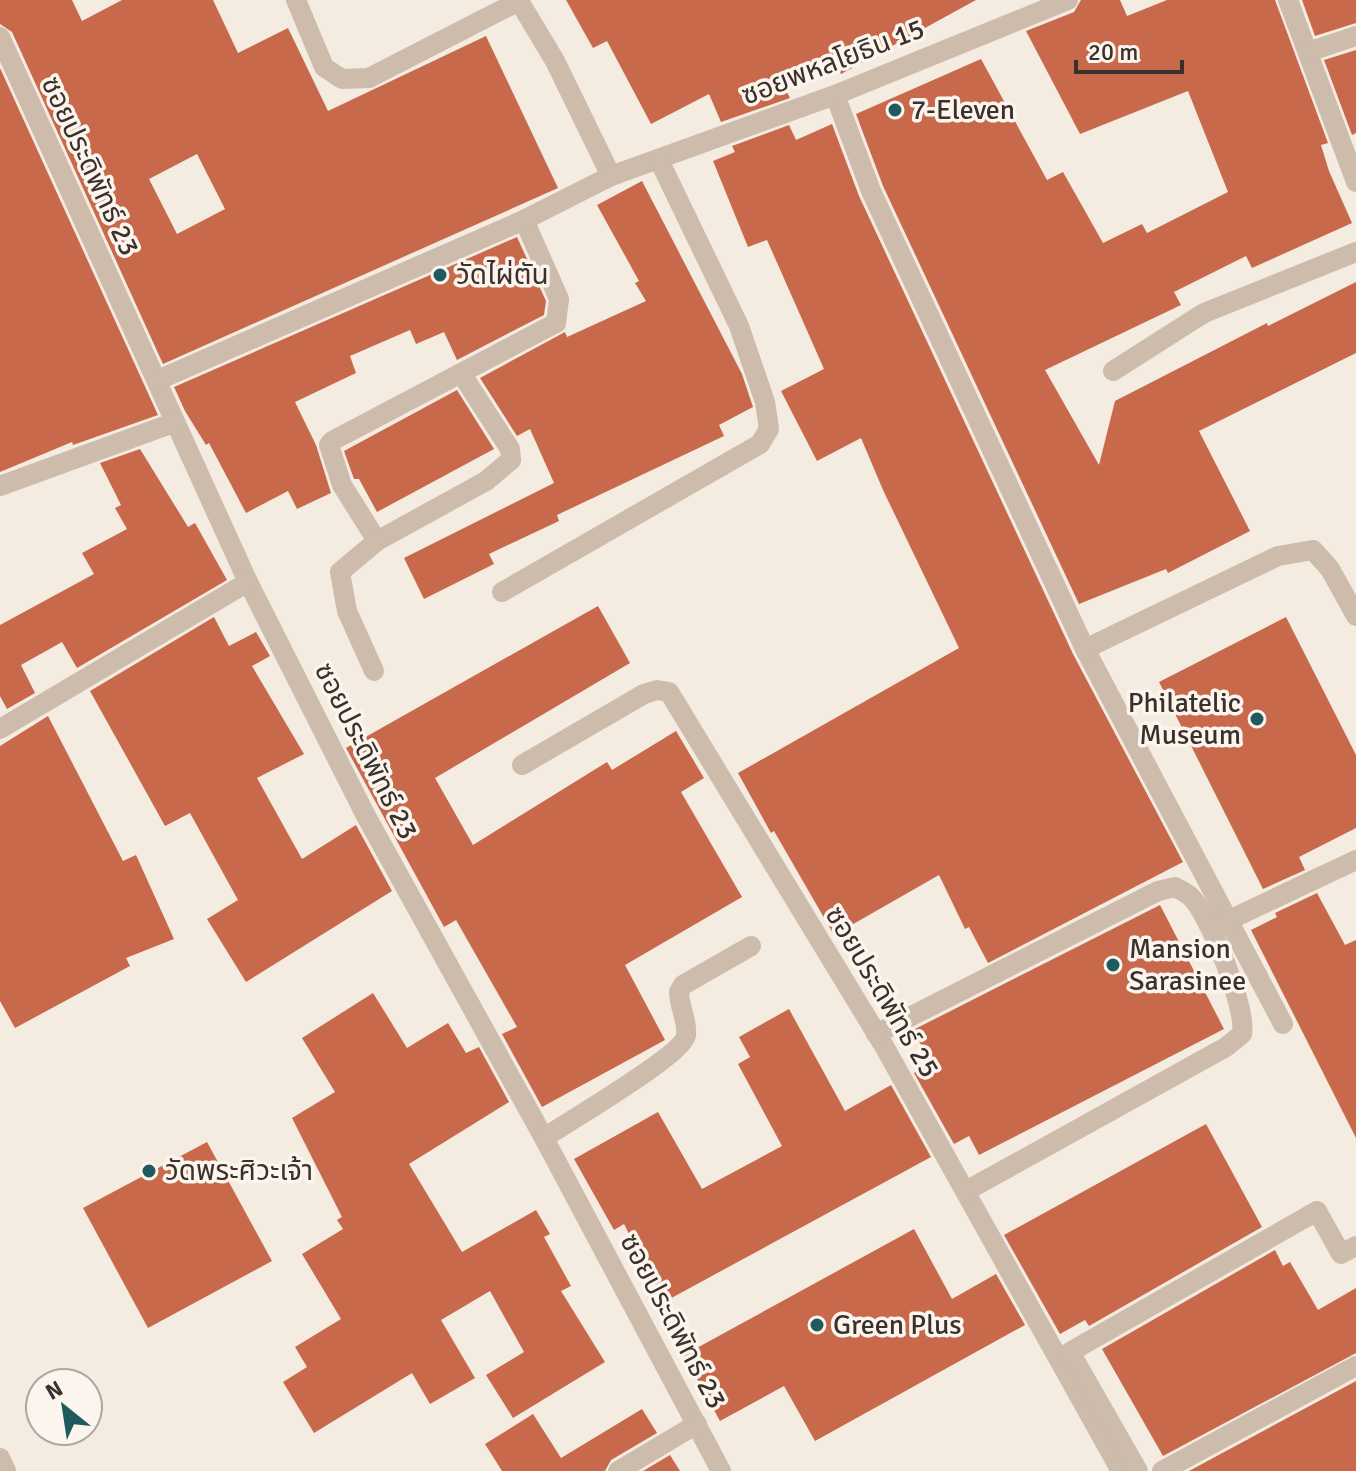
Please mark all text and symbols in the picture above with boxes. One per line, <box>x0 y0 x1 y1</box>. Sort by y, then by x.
street label: ซอยพหลโยธิน 15 <box>737 11 929 113</box>
scale bar <box>1076 24 1182 74</box>
text: 20 m <box>1088 37 1138 67</box>
street label: ซอยประดิพัทธ์ 23 <box>34 71 146 261</box>
place label: 7-Eleven <box>911 93 1015 127</box>
marker: 7-Eleven <box>886 101 904 119</box>
place label: วัดไผ่ตัน <box>456 258 549 292</box>
marker: วัดไผ่ตัน <box>431 266 449 284</box>
street label: ซอยประดิพัทธ์ 23 <box>307 657 425 845</box>
place label: Philatelic Museum <box>1128 686 1241 752</box>
marker: Philatelic Museum <box>1248 710 1266 728</box>
street label: ซอยประดิพัทธ์ 25 <box>818 900 946 1084</box>
place label: Mansion Sarasinee <box>1129 932 1246 998</box>
marker: Mansion Sarasinee <box>1104 956 1122 974</box>
place label: วัดพระศิวะเจ้า <box>165 1154 313 1188</box>
marker: วัดพระศิวะเจ้า <box>140 1162 158 1180</box>
street label: ซอยประดิพัทธ์ 23 <box>613 1227 733 1415</box>
place label: Green Plus <box>833 1308 962 1342</box>
marker: Green Plus <box>808 1316 826 1334</box>
north arrow <box>24 1367 104 1447</box>
text: N <box>41 1375 68 1406</box>

